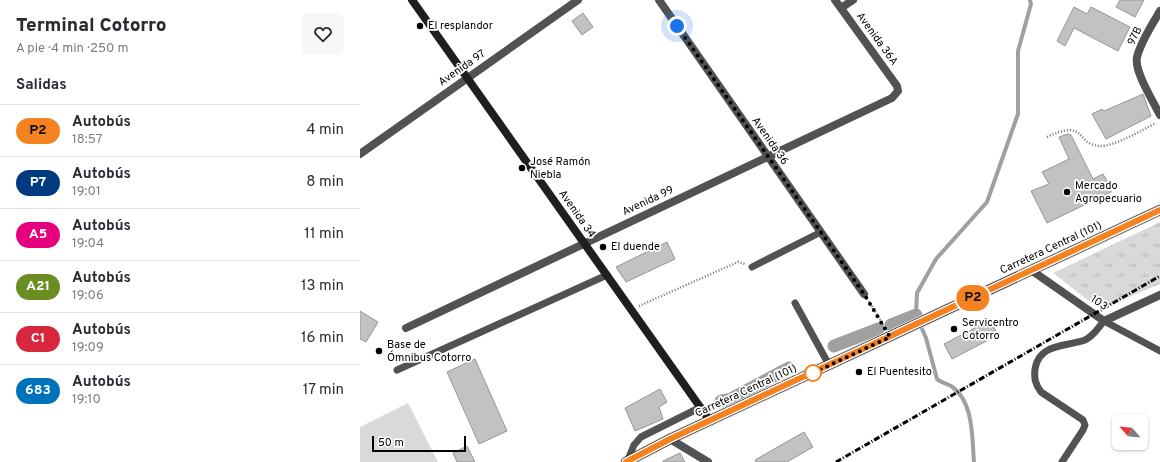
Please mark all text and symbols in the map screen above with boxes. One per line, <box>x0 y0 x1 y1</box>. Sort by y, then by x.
street label: Avenida 36A <box>853 10 901 68</box>
button: heart <box>302 13 344 55</box>
text: Terminal Cotorro <box>16 14 167 38</box>
your location <box>667 16 687 36</box>
place label: El resplandor <box>428 19 494 33</box>
marker: El resplandor <box>415 21 425 31</box>
street label: 97B <box>1125 24 1145 48</box>
text: A pie · 4 min · 250 m <box>16 41 128 57</box>
street label: Avenida 97 <box>436 47 488 89</box>
text: Salidas <box>16 76 67 95</box>
text: Autobús <box>72 113 131 132</box>
street label: Avenida 36 <box>748 114 792 168</box>
text: 4 min <box>306 121 344 140</box>
text: P2 <box>29 122 47 139</box>
text: 18:57 <box>72 132 102 148</box>
place label: José Ramón Niebla <box>530 155 591 182</box>
marker: José Ramón Niebla <box>517 163 527 173</box>
text: Autobús <box>72 165 131 184</box>
text: 8 min <box>306 173 344 192</box>
text: P7 <box>30 174 46 191</box>
place label: Mercado Agropecuario <box>1075 179 1142 206</box>
street label: Avenida 99 <box>620 183 676 219</box>
text: 19:01 <box>72 184 101 200</box>
street label: Avenida 34 <box>555 187 599 241</box>
marker: Mercado Agropecuario <box>1062 187 1072 197</box>
text: Autobús <box>72 217 131 236</box>
street label: Carretera Central (101) <box>998 218 1104 278</box>
text: 11 min <box>304 225 344 244</box>
text: A5 <box>29 226 47 243</box>
text: 19:04 <box>72 236 104 252</box>
place label: El duende <box>611 240 660 254</box>
marker: El duende <box>598 242 608 252</box>
text: Autobús <box>72 269 131 288</box>
text: 13 min <box>301 277 344 296</box>
text: A21 <box>26 278 50 295</box>
line badge: P2 <box>955 285 991 311</box>
text: 19:06 <box>72 288 104 304</box>
text: P2 <box>964 289 982 306</box>
street label: 103 <box>1088 292 1110 314</box>
place label: Servicentro Cotorro <box>962 316 1019 343</box>
text: Autobús <box>72 321 131 340</box>
marker: Servicentro Cotorro <box>949 324 959 334</box>
text: 16 min <box>301 329 344 348</box>
text: C1 <box>31 330 45 347</box>
place label: Base de Ómnibus Cotorro <box>387 338 471 365</box>
text: 19:09 <box>72 340 104 356</box>
marker: Base de Ómnibus Cotorro <box>374 346 384 356</box>
street label: Carretera Central (101) <box>693 361 799 421</box>
unlabelled marker <box>804 364 822 382</box>
place label: El Puentesito <box>867 365 932 379</box>
marker: El Puentesito <box>854 367 864 377</box>
text: Autobús <box>72 373 131 392</box>
text: 17 min <box>303 381 344 400</box>
text: 683 <box>25 382 51 399</box>
text: 19:10 <box>72 392 101 408</box>
north arrow <box>1112 414 1148 450</box>
map controls <box>1112 414 1148 450</box>
scale bar <box>372 434 466 453</box>
text: 50 m <box>378 436 404 450</box>

